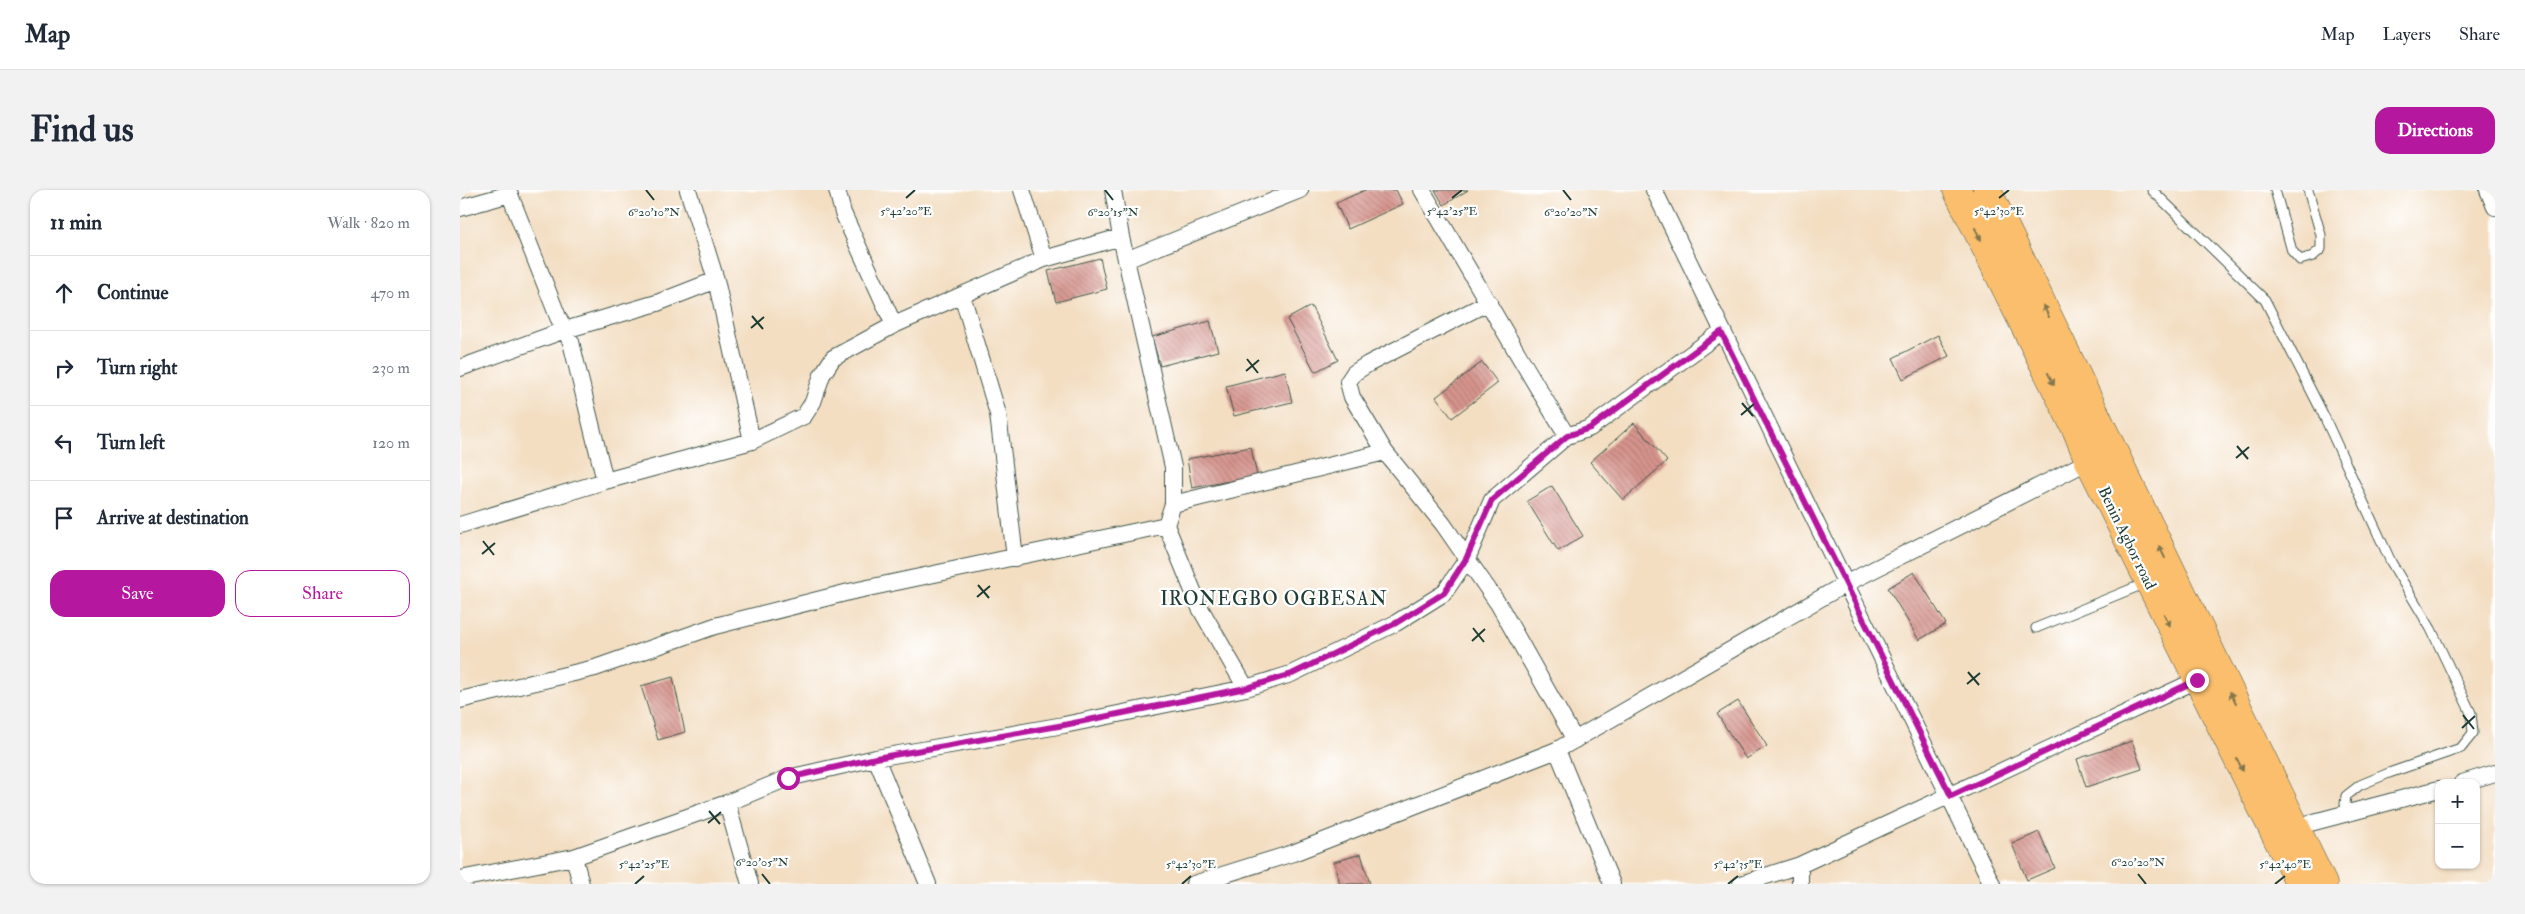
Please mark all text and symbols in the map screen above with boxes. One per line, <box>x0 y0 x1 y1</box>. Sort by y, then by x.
text: Map <box>25 19 70 50</box>
text: Map <box>2321 23 2355 46</box>
text: Layers <box>2383 23 2431 46</box>
text: Share <box>2459 23 2500 46</box>
button: Directions <box>2375 107 2495 154</box>
text: Find us <box>30 108 134 152</box>
text: 5°42'20"E <box>880 204 932 219</box>
text: 5°42'25"E <box>1427 204 1478 219</box>
text: 5°42'30"E <box>1974 204 2024 219</box>
text: 6°20'10"N <box>628 205 680 220</box>
text: 6°20'15"N <box>1087 205 1139 220</box>
text: 6°20'20"N <box>1544 205 1598 220</box>
text: 11 min <box>50 209 102 236</box>
text: Walk · 820 m <box>327 213 410 233</box>
one-way arrow <box>1974 226 1982 241</box>
icon: ahead <box>50 279 78 307</box>
text: Continue <box>97 281 168 305</box>
text: 470 m <box>370 283 410 303</box>
one-way arrow <box>2042 304 2050 318</box>
icon: right <box>50 354 78 382</box>
text: Turn right <box>97 356 177 380</box>
text: 230 m <box>372 358 410 378</box>
one-way arrow <box>2047 372 2055 386</box>
icon: left <box>50 429 78 457</box>
text: Turn left <box>97 431 165 455</box>
text: 120 m <box>372 433 410 453</box>
street label: Benin Agbor road <box>2093 483 2161 593</box>
icon: arrive <box>50 504 78 532</box>
text: Arrive at destination <box>97 506 249 530</box>
one-way arrow <box>2158 545 2166 559</box>
button: Save <box>50 570 225 617</box>
button: Share <box>235 570 410 617</box>
district label: IRONEGBO OGBESAN <box>1160 587 1388 611</box>
one-way arrow <box>2163 613 2171 627</box>
route end <box>2186 669 2209 692</box>
one-way arrow <box>2229 691 2237 705</box>
one-way arrow <box>2236 758 2244 772</box>
route start <box>777 767 800 790</box>
map controls <box>2435 779 2480 869</box>
button: + <box>2435 779 2480 824</box>
button: − <box>2435 824 2480 869</box>
text: 6°20'05"N <box>735 855 789 870</box>
text: 6°20'20"N <box>2111 855 2165 870</box>
text: 5°42'25"E <box>619 857 670 872</box>
text: 5°42'30"E <box>1166 857 1216 872</box>
text: 5°42'35"E <box>1714 857 1763 872</box>
text: 5°42'40"E <box>2259 857 2311 872</box>

